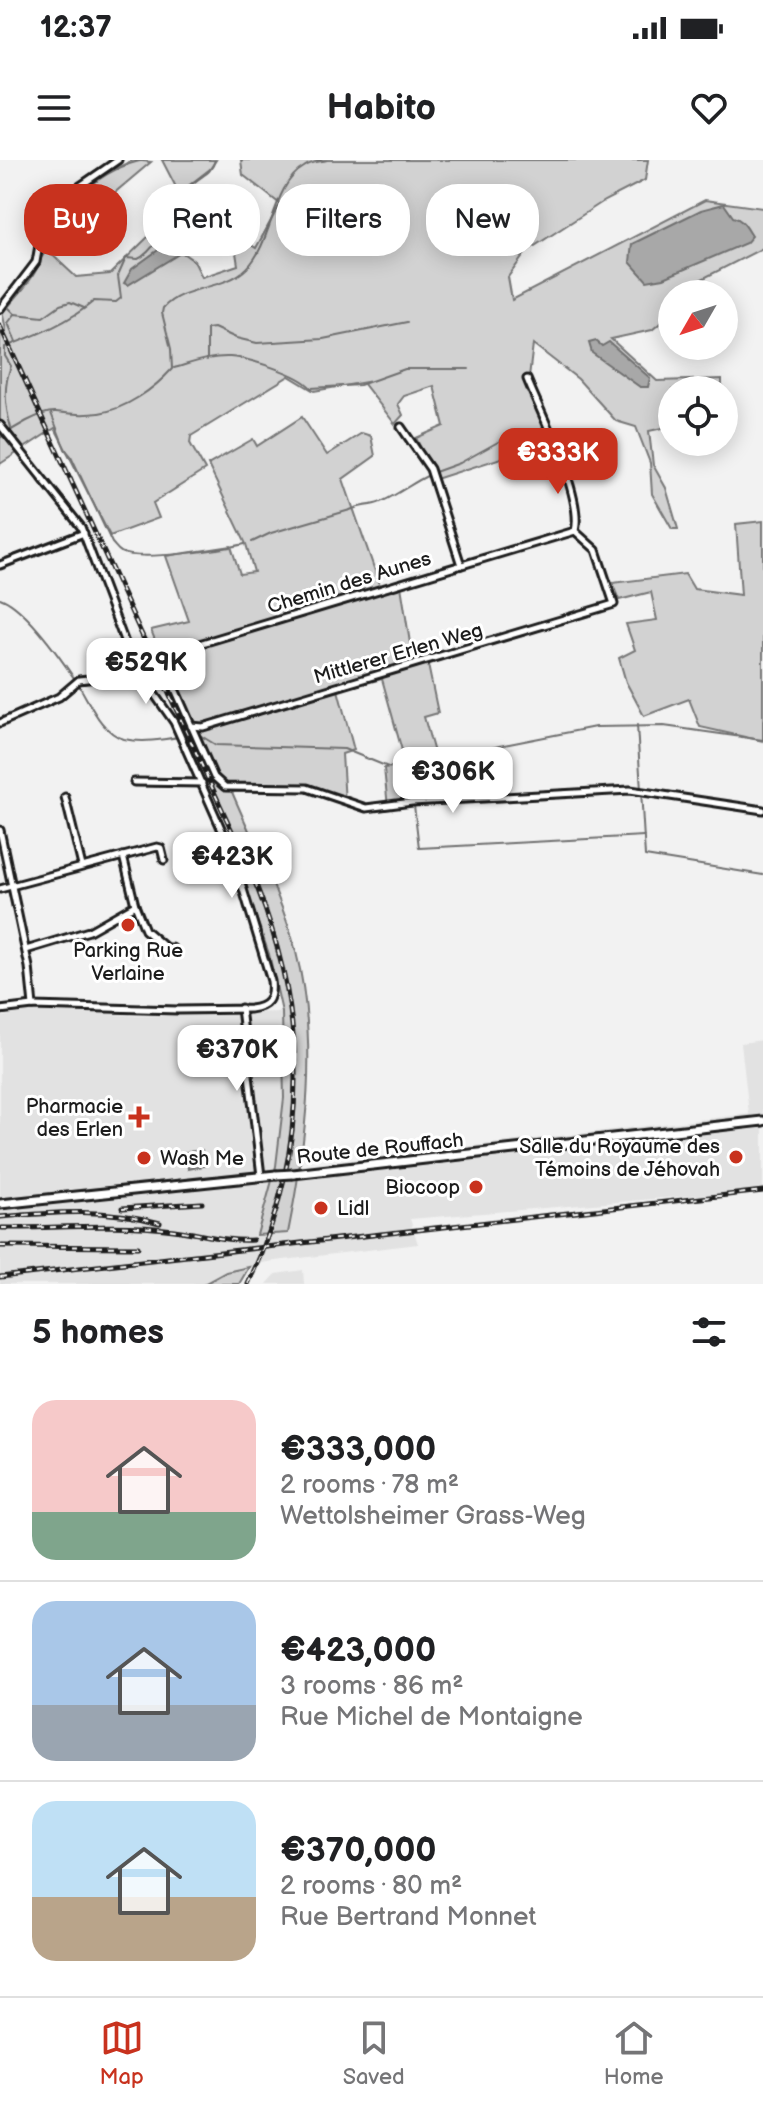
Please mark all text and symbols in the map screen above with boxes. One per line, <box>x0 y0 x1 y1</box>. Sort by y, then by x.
text: 12:37 <box>40 10 112 46</box>
icon: menu <box>32 86 76 130</box>
icon: heart <box>687 86 731 130</box>
text: Habito <box>327 87 436 130</box>
chip: Buy <box>24 184 127 256</box>
chip: Rent <box>143 184 260 256</box>
chip: Filters <box>276 184 410 256</box>
chip: New <box>426 184 539 256</box>
north arrow <box>658 280 738 360</box>
map controls <box>658 280 738 456</box>
button: locate <box>658 376 738 456</box>
pin: €333K <box>502 428 614 496</box>
text: €333K <box>517 438 599 469</box>
street label: Chemin des Aunes <box>265 547 434 619</box>
street label: Mittlerer Erlen Weg <box>311 618 486 690</box>
pin: €529K <box>90 638 202 706</box>
text: €529K <box>104 648 188 679</box>
pin: €306K <box>397 747 509 815</box>
text: €306K <box>411 757 495 788</box>
pin: €423K <box>176 832 288 900</box>
text: €423K <box>191 842 273 873</box>
marker: Parking Rue Verlaine <box>119 916 137 934</box>
place label: Parking Rue Verlaine <box>73 939 183 986</box>
pin: €370K <box>181 1025 293 1093</box>
text: €370K <box>195 1035 279 1066</box>
place label: Pharmacie des Erlen <box>26 1095 123 1142</box>
marker: Pharmacie des Erlen <box>130 1108 148 1126</box>
street label: Route de Rouffach <box>295 1128 465 1170</box>
place label: Salle du Royaume des Témoins de Jéhovah <box>519 1135 720 1182</box>
place label: Wash Me <box>160 1147 244 1171</box>
marker: Salle du Royaume des Témoins de Jéhovah <box>727 1148 745 1166</box>
marker: Wash Me <box>135 1149 153 1167</box>
place label: Biocoop <box>385 1176 460 1200</box>
marker: Biocoop <box>467 1178 485 1196</box>
place label: Lidl <box>337 1197 369 1221</box>
marker: Lidl <box>312 1199 330 1217</box>
icon: filters <box>687 1310 731 1354</box>
text: 5 homes <box>32 1312 164 1353</box>
text: €333,000 <box>280 1429 436 1470</box>
icon: home <box>96 1432 192 1528</box>
text: 2 rooms · 78 m² <box>280 1470 459 1501</box>
text: Wettolsheimer Grass-Weg <box>280 1501 586 1532</box>
text: €423,000 <box>280 1630 436 1671</box>
icon: home <box>96 1633 192 1729</box>
text: 3 rooms · 86 m² <box>280 1671 464 1702</box>
text: Rue Michel de Montaigne <box>280 1702 583 1733</box>
text: €370,000 <box>280 1830 437 1871</box>
icon: home <box>96 1833 192 1929</box>
text: 2 rooms · 80 m² <box>280 1871 462 1902</box>
text: Rue Bertrand Monnet <box>280 1902 536 1933</box>
tab: Map <box>100 2016 144 2091</box>
tab: Saved <box>343 2016 405 2091</box>
tab: Home <box>604 2016 663 2091</box>

